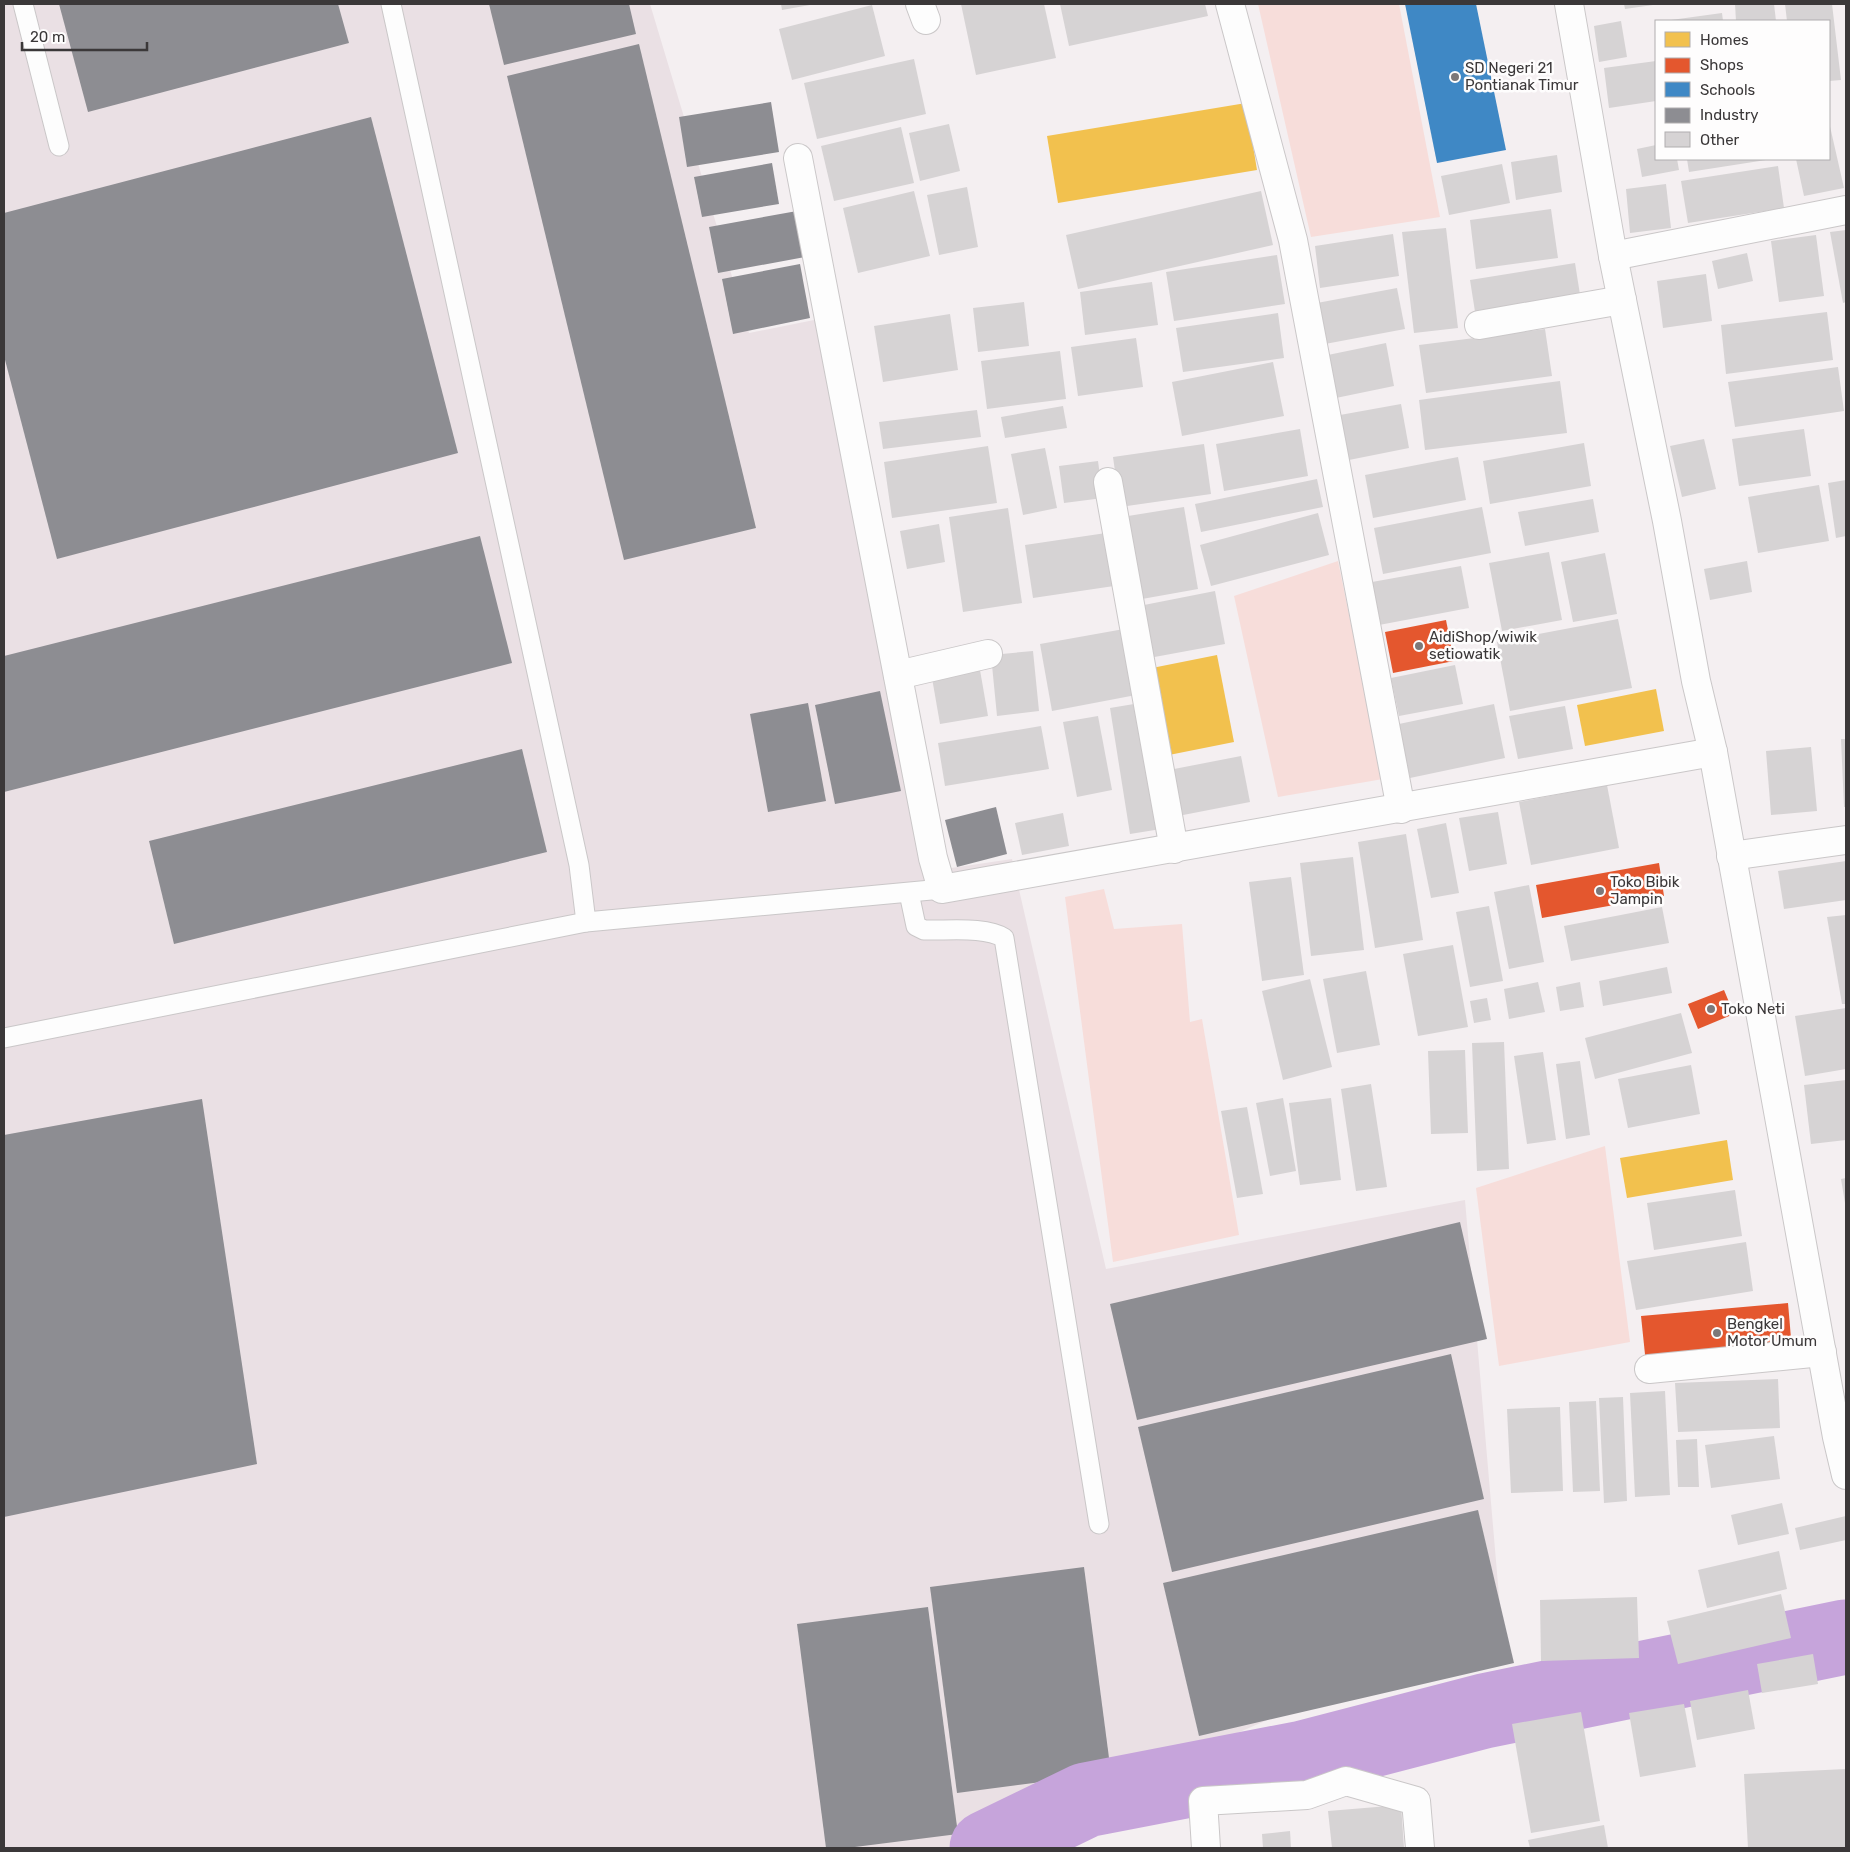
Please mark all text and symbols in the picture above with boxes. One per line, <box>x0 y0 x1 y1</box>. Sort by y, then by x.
scale bar <box>22 20 148 52</box>
legend <box>1655 20 1830 160</box>
text: 20 m <box>30 28 65 46</box>
text: Homes <box>1700 31 1749 49</box>
text: Shops <box>1700 56 1744 74</box>
place label: SD Negeri 21 Pontianak Timur <box>1465 59 1579 94</box>
marker: SD Negeri 21 Pontianak Timur <box>1449 71 1461 83</box>
text: Schools <box>1700 81 1756 99</box>
text: Industry <box>1700 106 1759 124</box>
text: Other <box>1700 131 1740 149</box>
place label: AidiShop/wiwik setiowatik <box>1429 628 1537 663</box>
marker: AidiShop/wiwik setiowatik <box>1413 640 1425 652</box>
place label: Toko Bibik Jampin <box>1610 873 1680 908</box>
marker: Toko Bibik Jampin <box>1594 885 1606 897</box>
place label: Toko Neti <box>1721 1000 1785 1018</box>
marker: Toko Neti <box>1705 1003 1717 1015</box>
place label: Bengkel Motor Umum <box>1727 1315 1817 1350</box>
marker: Bengkel Motor Umum <box>1711 1327 1723 1339</box>

